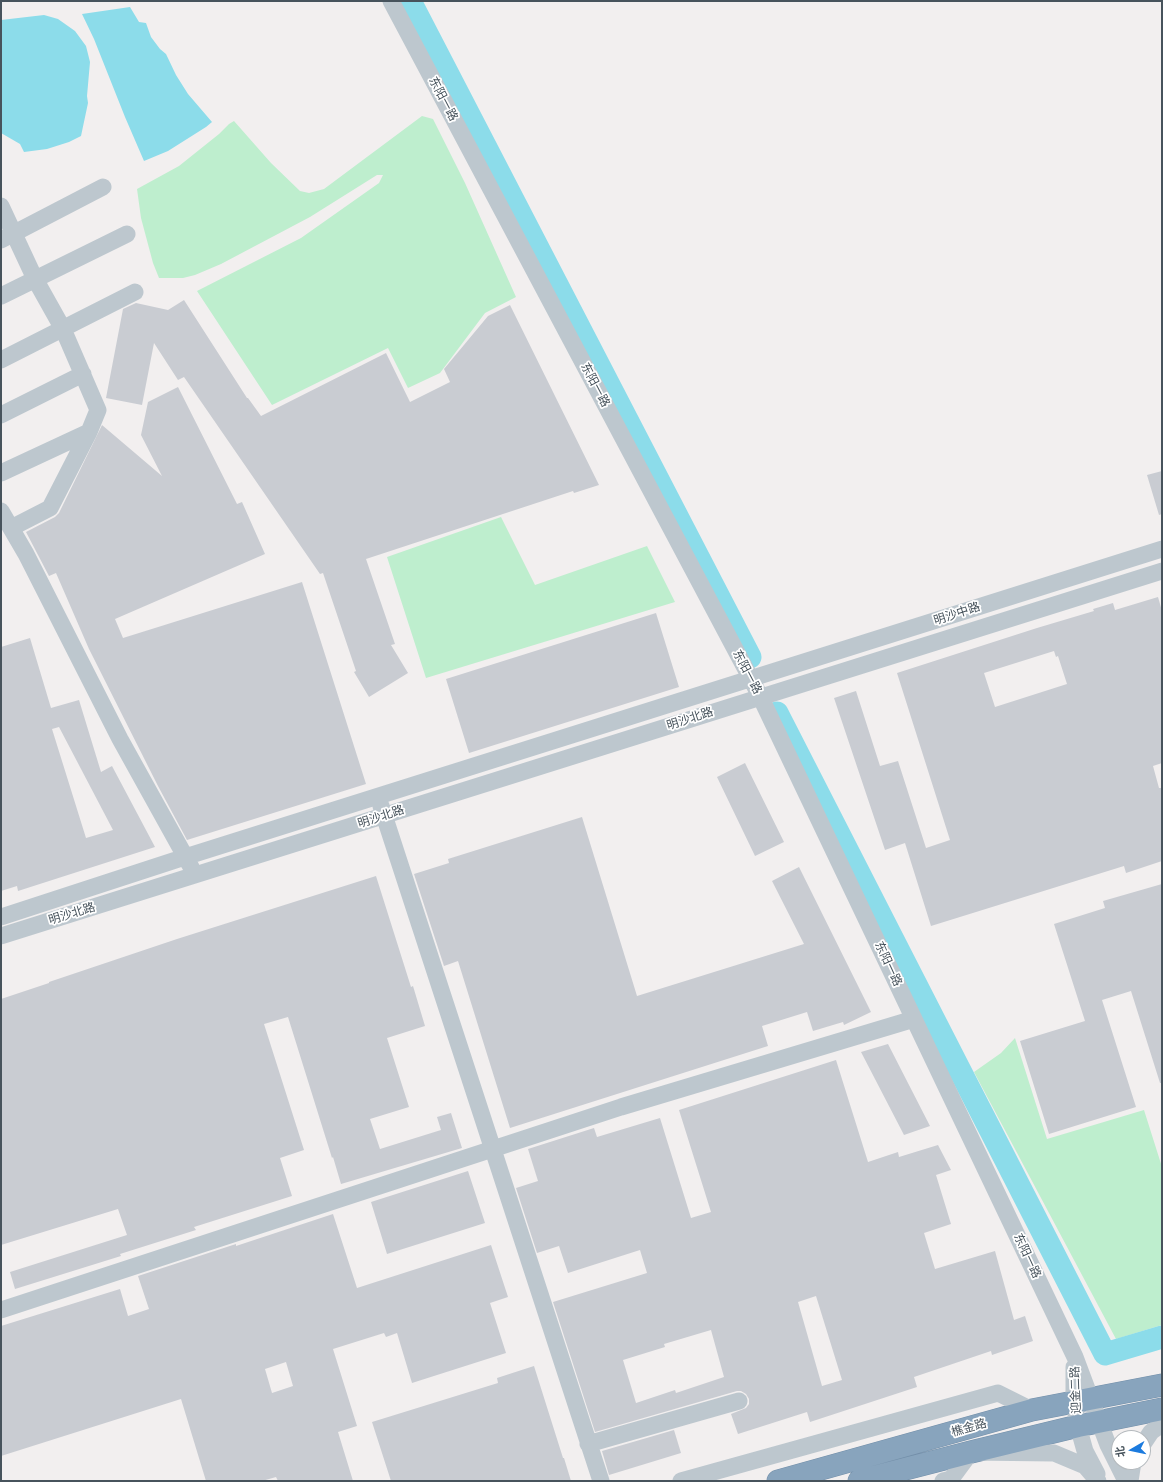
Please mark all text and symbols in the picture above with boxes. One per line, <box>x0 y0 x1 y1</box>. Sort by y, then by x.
street label: 东阳一路 <box>425 74 461 124</box>
street label: 东阳一路 <box>577 360 613 410</box>
street label: 明沙中路 <box>932 600 982 628</box>
street label: 东阳一路 <box>729 647 765 697</box>
street label: 明沙北路 <box>665 705 715 733</box>
street label: 明沙北路 <box>356 803 406 831</box>
street label: 明沙北路 <box>47 900 97 928</box>
street label: 东阳一路 <box>871 939 905 989</box>
street label: 东阳一路 <box>1010 1231 1044 1281</box>
street label: 迎金二路 <box>1068 1366 1084 1414</box>
street label: 樵金路 <box>950 1416 988 1440</box>
north arrow <box>1111 1430 1151 1470</box>
text: 北 <box>1111 1445 1128 1458</box>

